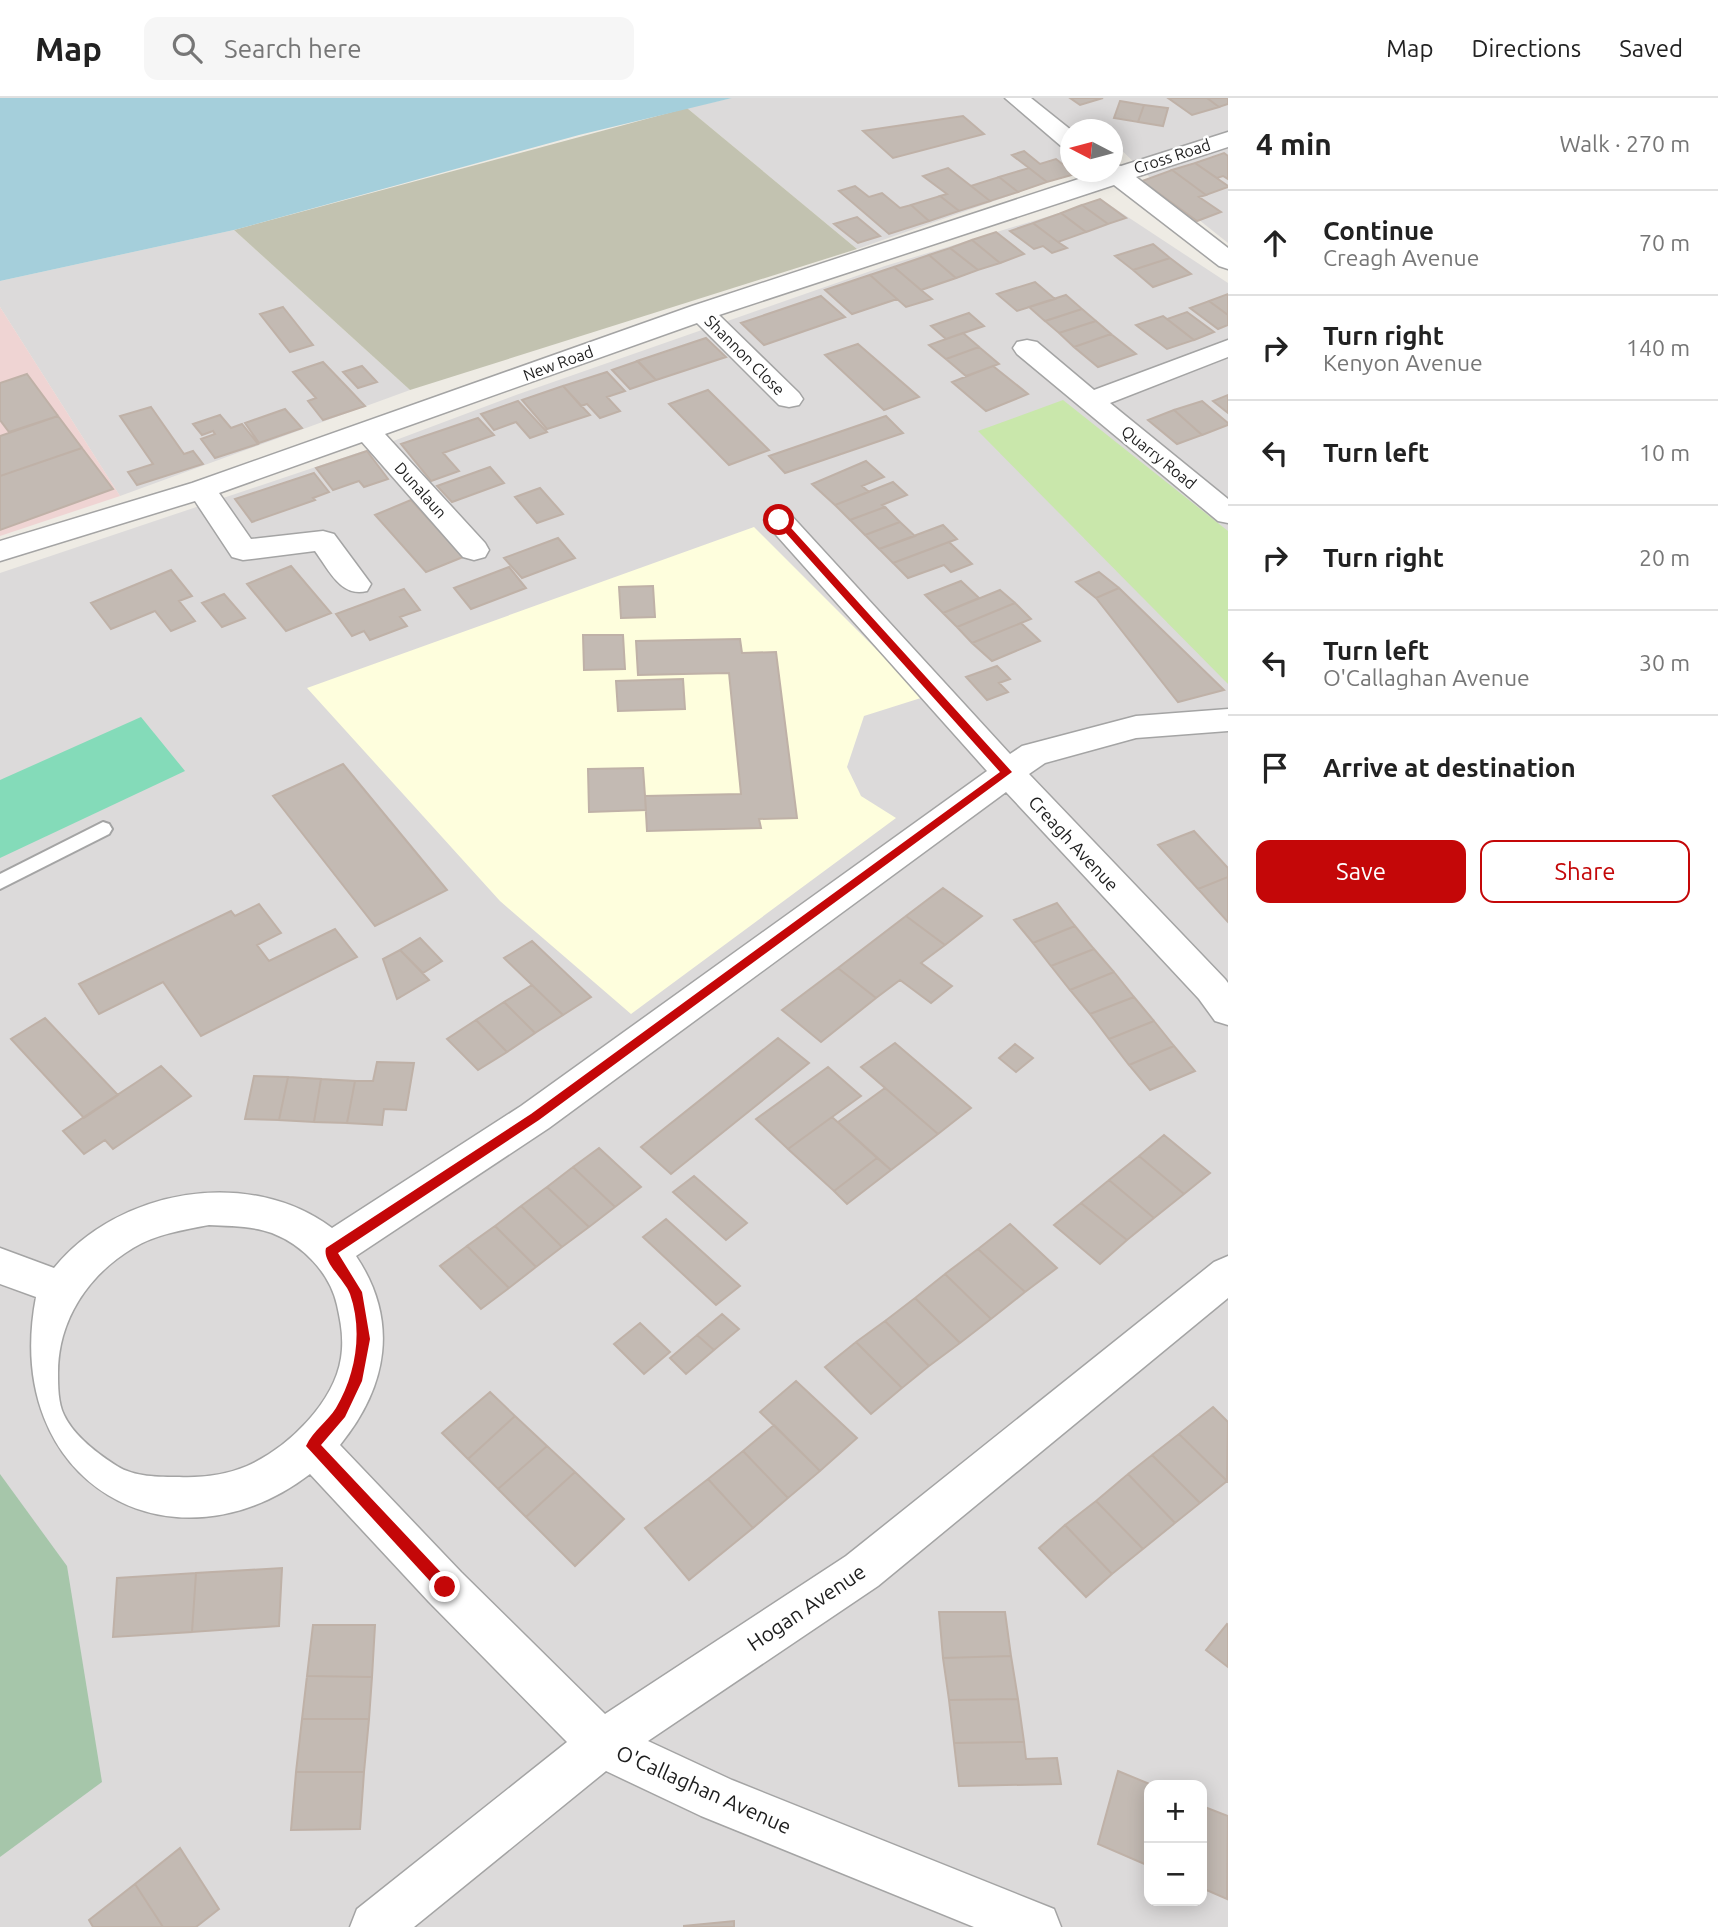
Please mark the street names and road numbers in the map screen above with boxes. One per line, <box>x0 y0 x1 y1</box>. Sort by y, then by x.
street label: Cross Road <box>1131 135 1213 177</box>
street label: Shannon Close <box>701 311 789 399</box>
street label: New Road <box>521 342 595 384</box>
street label: Quarry Road <box>1118 422 1200 492</box>
street label: Dunalaun <box>391 459 451 521</box>
street label: Creagh Avenue <box>1025 791 1123 895</box>
street label: Hogan Avenue <box>742 1559 870 1655</box>
street label: O'Callaghan Avenue <box>613 1740 795 1838</box>

